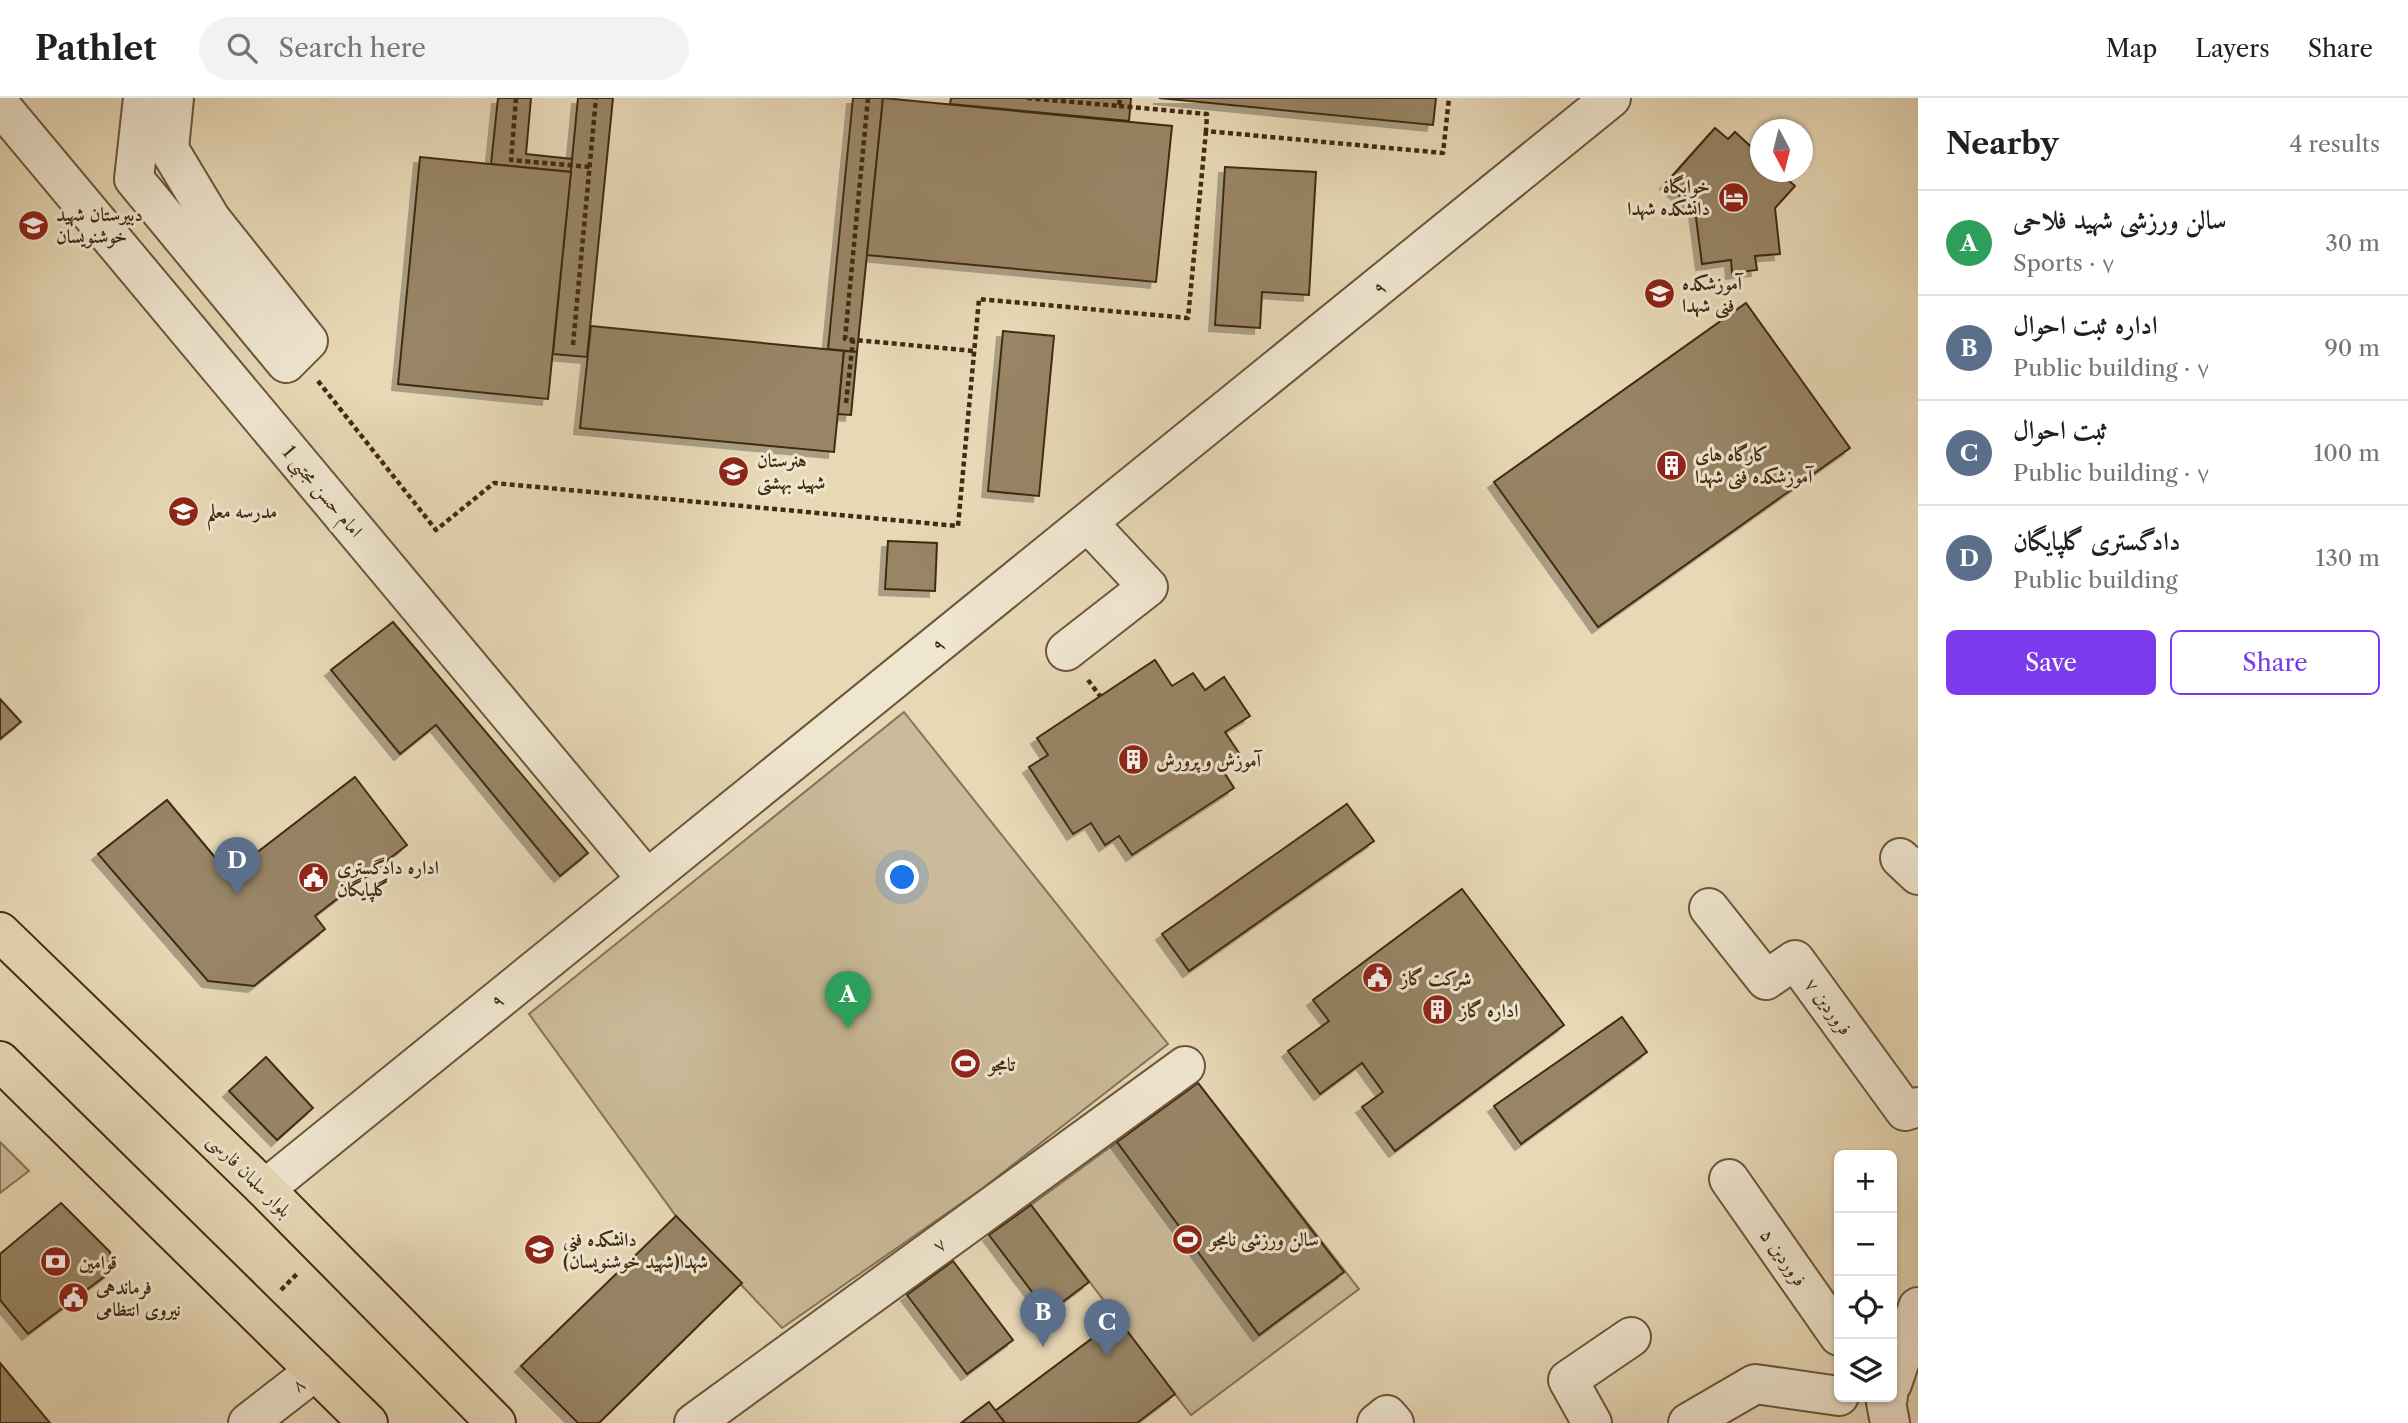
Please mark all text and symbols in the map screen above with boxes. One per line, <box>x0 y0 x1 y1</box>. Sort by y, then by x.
search box <box>199 17 689 80</box>
text: Pathlet <box>35 28 157 69</box>
icon: search <box>223 29 261 67</box>
text: Search here <box>279 32 426 64</box>
text: Map <box>2106 34 2157 63</box>
text: Layers <box>2195 34 2270 63</box>
text: Share <box>2308 34 2373 63</box>
north arrow <box>1750 119 1813 182</box>
text: Nearby <box>1946 125 2059 162</box>
text: 4 results <box>2289 130 2380 158</box>
place label: خوابگاه دانشکده شهدا <box>1627 174 1710 221</box>
hotel icon: خوابگاه دانشکده شهدا <box>1716 180 1750 214</box>
place label: دبیرستان شهید خوشنویسان <box>56 203 143 249</box>
text: سالن ورزشی شهید فلاحی <box>2013 204 2226 236</box>
school or university icon: دبیرستان شهید خوشنویسان <box>16 208 50 242</box>
text: A <box>1960 229 1978 257</box>
text: 30 m <box>2325 229 2380 257</box>
text: Sports · ۷ <box>2013 249 2115 277</box>
place label: آموزشکده فنی شهدا <box>1682 272 1745 319</box>
street label: ۹ <box>1368 275 1391 300</box>
school or university icon: آموزشکده فنی شهدا <box>1642 277 1676 311</box>
text: اداره ثبت احوال <box>2013 309 2158 341</box>
text: B <box>1960 334 1978 362</box>
text: 90 m <box>2324 334 2380 362</box>
text: Public building · ۷ <box>2013 354 2210 382</box>
text: ثبت احوال <box>2013 414 2108 446</box>
text: C <box>1960 439 1978 467</box>
text: 100 m <box>2314 439 2380 467</box>
street label: امام حسن مجتبی 1 <box>274 441 368 545</box>
place label: کارگاه های آموزشکده فنی شهدا <box>1695 443 1815 490</box>
building icon: کارگاه های آموزشکده فنی شهدا <box>1655 448 1689 482</box>
place label: هنرستان شهید بهشتی <box>757 449 825 496</box>
school or university icon: هنرستان شهید بهشتی <box>717 454 751 488</box>
text: Public building · ۷ <box>2013 459 2210 487</box>
school or university icon: مدرسه معلم <box>167 494 201 528</box>
place label: مدرسه معلم <box>207 500 277 531</box>
text: دادگستری گلپایگان <box>2013 525 2180 557</box>
text: D <box>1959 544 1979 572</box>
text: 130 m <box>2316 544 2380 572</box>
text: Public building <box>2013 566 2178 594</box>
button: Save <box>1946 630 2156 695</box>
button: Share <box>2170 630 2380 695</box>
street label: ۹ <box>927 632 950 657</box>
building icon: آموزش و پرورش <box>1116 743 1150 777</box>
place label: آموزش و پرورش <box>1156 749 1264 773</box>
pin: D <box>214 837 260 895</box>
place label: اداره دادگستری گلپایگان <box>337 856 439 903</box>
your location <box>885 860 919 894</box>
public building icon: اداره دادگستری گلپایگان <box>297 861 331 895</box>
public building icon: شرکت گاز <box>1361 961 1395 995</box>
place label: شرکت گاز <box>1399 967 1472 991</box>
pin: A <box>825 971 871 1029</box>
street label: فروردین ۷ <box>1799 973 1857 1040</box>
street label: ۹ <box>486 988 509 1013</box>
building icon: اداره گاز <box>1420 993 1454 1027</box>
place label: اداره گاز <box>1458 999 1518 1022</box>
sports icon: تامجو <box>949 1047 983 1081</box>
place label: تامجو <box>987 1053 1015 1077</box>
street label: بلوار سلمان فارسی <box>201 1129 296 1224</box>
map controls <box>1834 1150 1897 1402</box>
button: + <box>1834 1150 1897 1213</box>
button: − <box>1834 1213 1897 1276</box>
sports icon: سالن ورزشی نامجو <box>1170 1222 1204 1256</box>
street label: فروردین ۵ <box>1755 1224 1812 1291</box>
place label: دانشکده فنی شهدا(شهید خوشنویسان) <box>563 1228 708 1274</box>
place label: سالن ورزشی نامجو <box>1208 1228 1319 1253</box>
street label: ۷ <box>928 1232 951 1257</box>
school or university icon: دانشکده فنی شهدا(شهید خوشنویسان) <box>523 1233 557 1267</box>
bank icon: قوامین <box>39 1245 73 1279</box>
place label: قوامین <box>79 1251 117 1275</box>
place label: فرماندهی نیروی انتظامی <box>95 1276 181 1321</box>
button: locate <box>1834 1276 1897 1339</box>
public building icon: فرماندهی نیروی انتظامی <box>56 1281 90 1315</box>
pin: B <box>1020 1289 1066 1347</box>
pin: C <box>1084 1299 1130 1357</box>
button: layers <box>1834 1339 1897 1402</box>
street label: ۸ <box>287 1372 310 1397</box>

